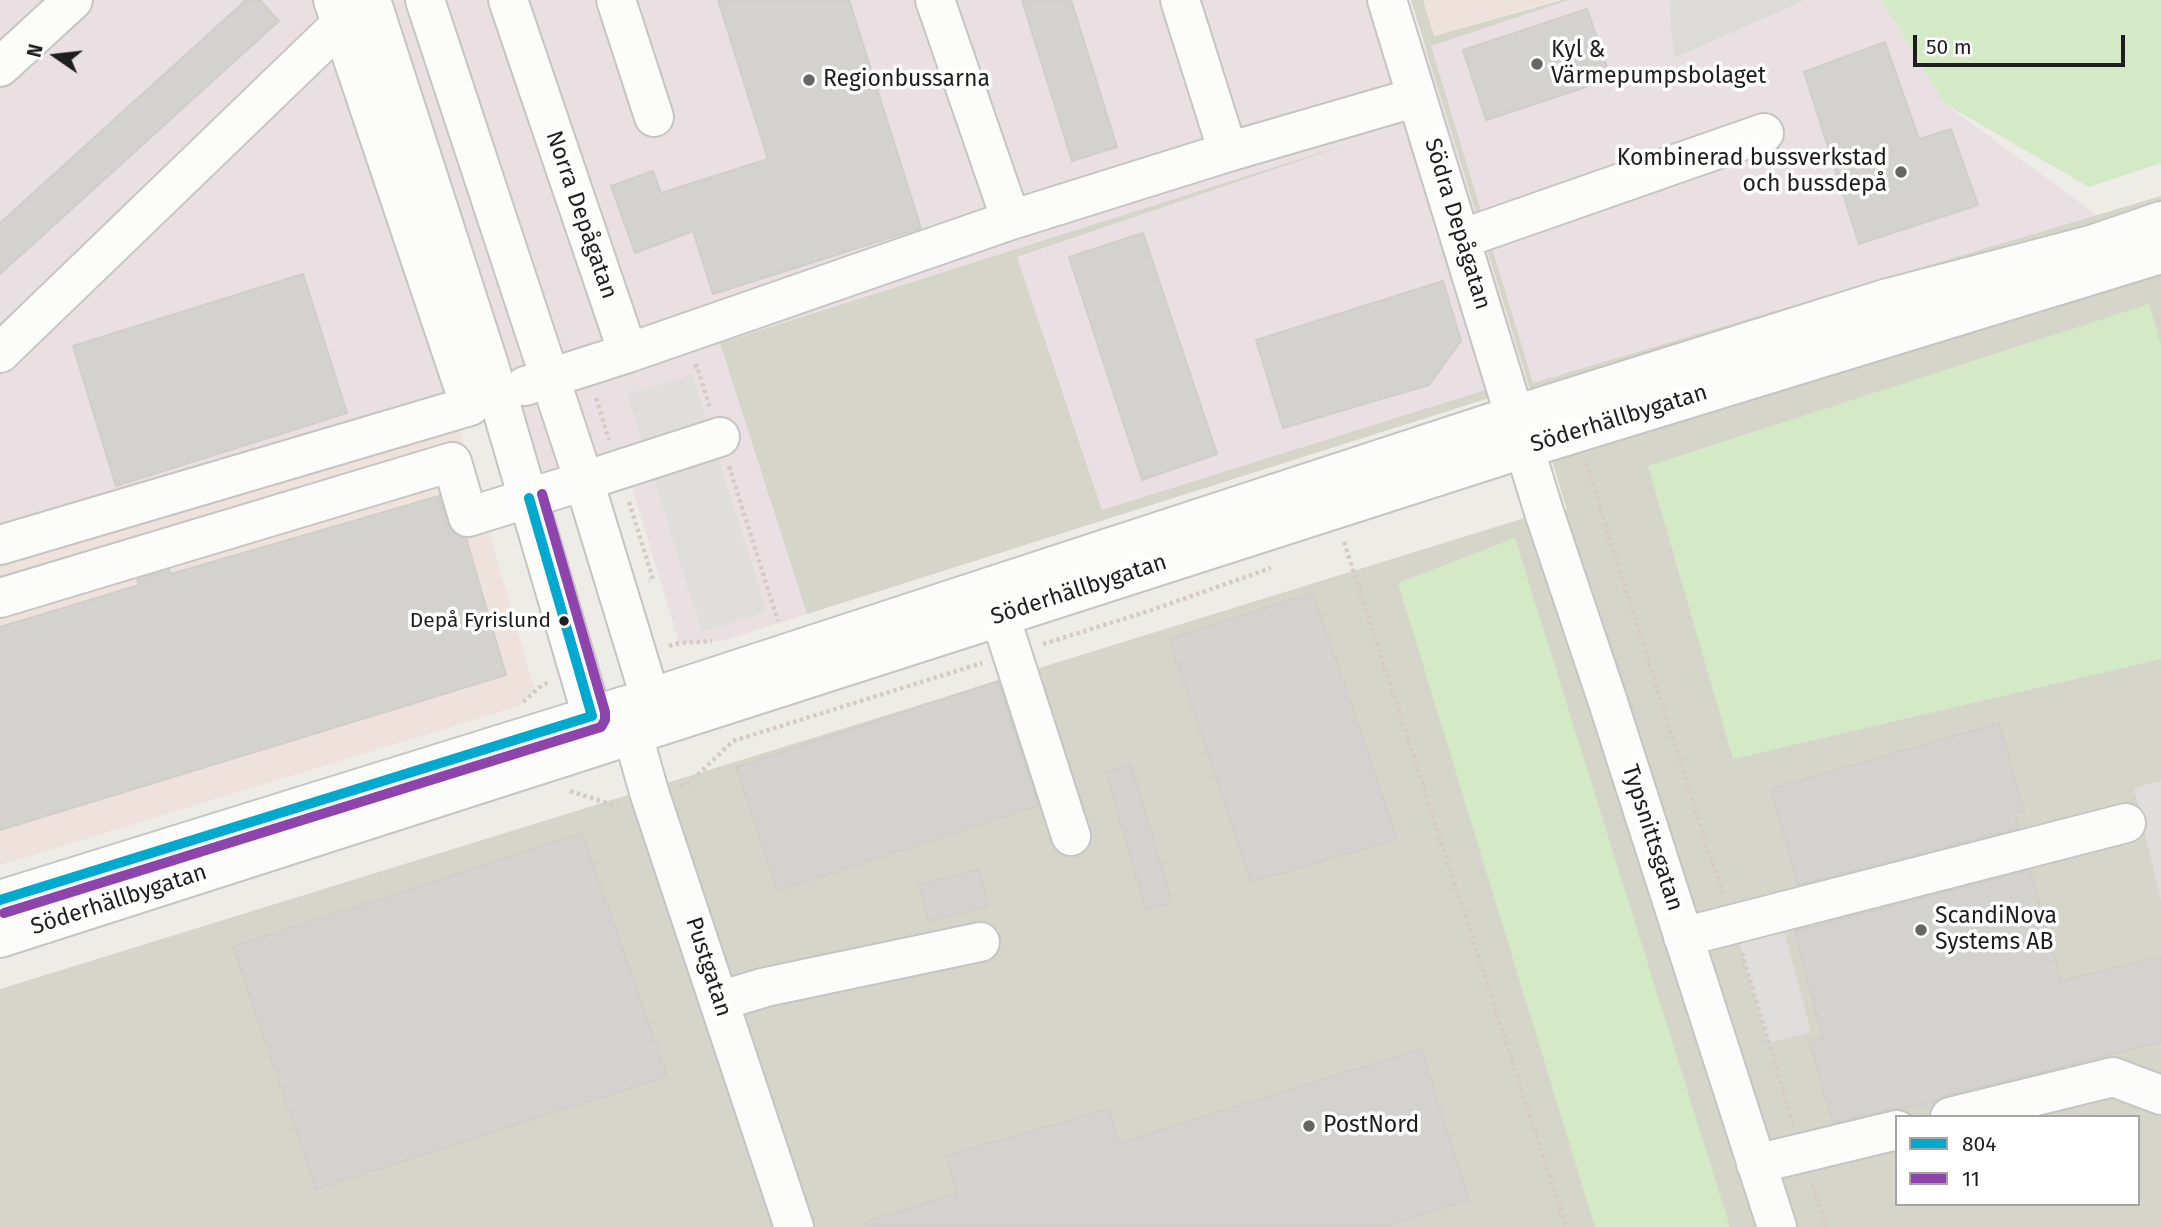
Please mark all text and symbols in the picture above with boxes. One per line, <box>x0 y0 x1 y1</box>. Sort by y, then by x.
north arrow <box>21 21 91 91</box>
scale bar <box>1916 21 2128 65</box>
text: 50 m <box>1926 34 1972 60</box>
place label: Kyl & Värmepumpsbolaget <box>1551 37 1766 91</box>
text: N <box>22 42 48 60</box>
marker: Kyl & Värmepumpsbolaget <box>1529 56 1545 72</box>
place label: Regionbussarna <box>823 66 990 94</box>
marker: Regionbussarna <box>801 72 817 88</box>
street label: Norra Depågatan <box>539 127 623 303</box>
street label: Södra Depågatan <box>1418 135 1496 313</box>
place label: Kombinerad bussverkstad och bussdepå <box>1617 145 1887 199</box>
marker: Kombinerad bussverkstad och bussdepå <box>1893 164 1909 180</box>
street label: Söderhällbygatan <box>1527 379 1711 459</box>
street label: Söderhällbygatan <box>988 549 1170 631</box>
place label: Depå Fyrislund <box>410 608 551 634</box>
marker: Depå Fyrislund <box>557 614 571 628</box>
street label: Typsnittsgatan <box>1615 761 1689 915</box>
street label: Söderhällbygatan <box>28 859 210 941</box>
place label: ScandiNova Systems AB <box>1935 903 2057 957</box>
street label: Pustgatan <box>679 914 737 1020</box>
marker: ScandiNova Systems AB <box>1913 922 1929 938</box>
place label: PostNord <box>1323 1112 1419 1140</box>
legend <box>1895 1115 2140 1206</box>
marker: PostNord <box>1301 1118 1317 1134</box>
text: 804 <box>1962 1131 1996 1157</box>
text: 11 <box>1962 1166 1980 1192</box>

